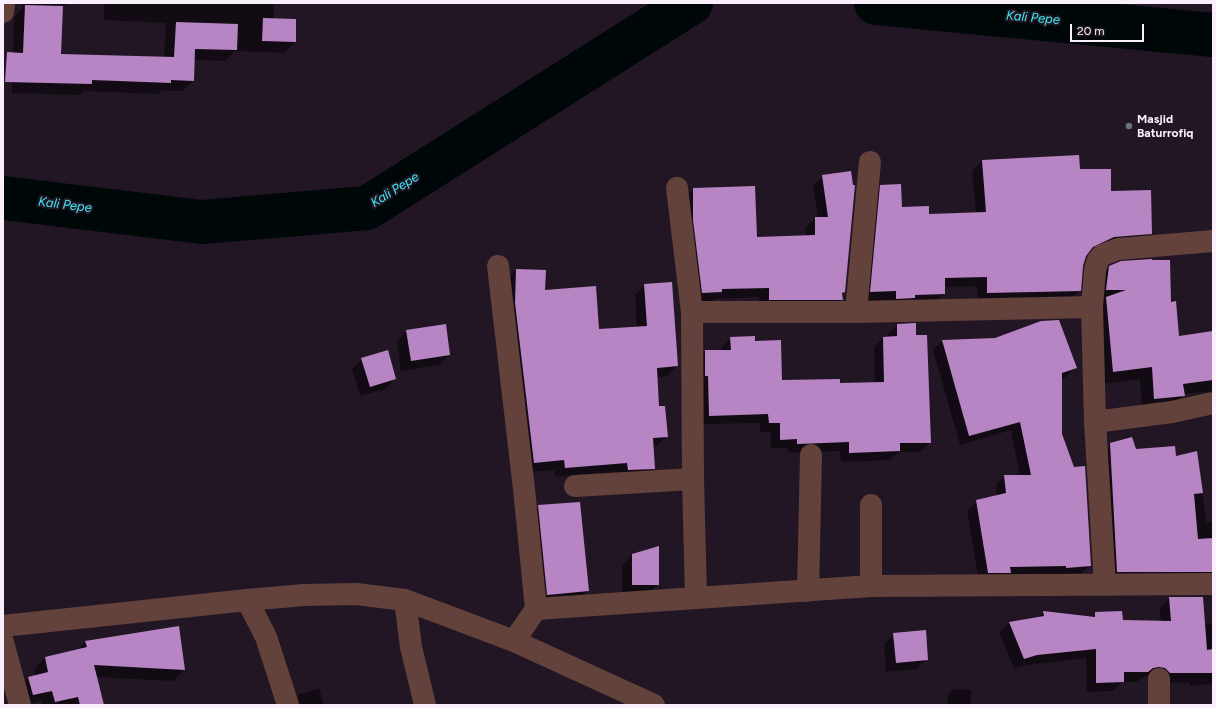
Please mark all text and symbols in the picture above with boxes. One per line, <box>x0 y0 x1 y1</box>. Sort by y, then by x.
water label: Kali Pepe <box>1005 8 1061 28</box>
scale bar <box>1072 16 1146 42</box>
text: 20 m <box>1077 24 1105 38</box>
place label: Masjid Baturrofiq <box>1137 112 1193 140</box>
marker: Masjid Baturrofiq <box>1124 121 1134 131</box>
water label: Kali Pepe <box>368 169 422 211</box>
water label: Kali Pepe <box>37 194 93 216</box>

